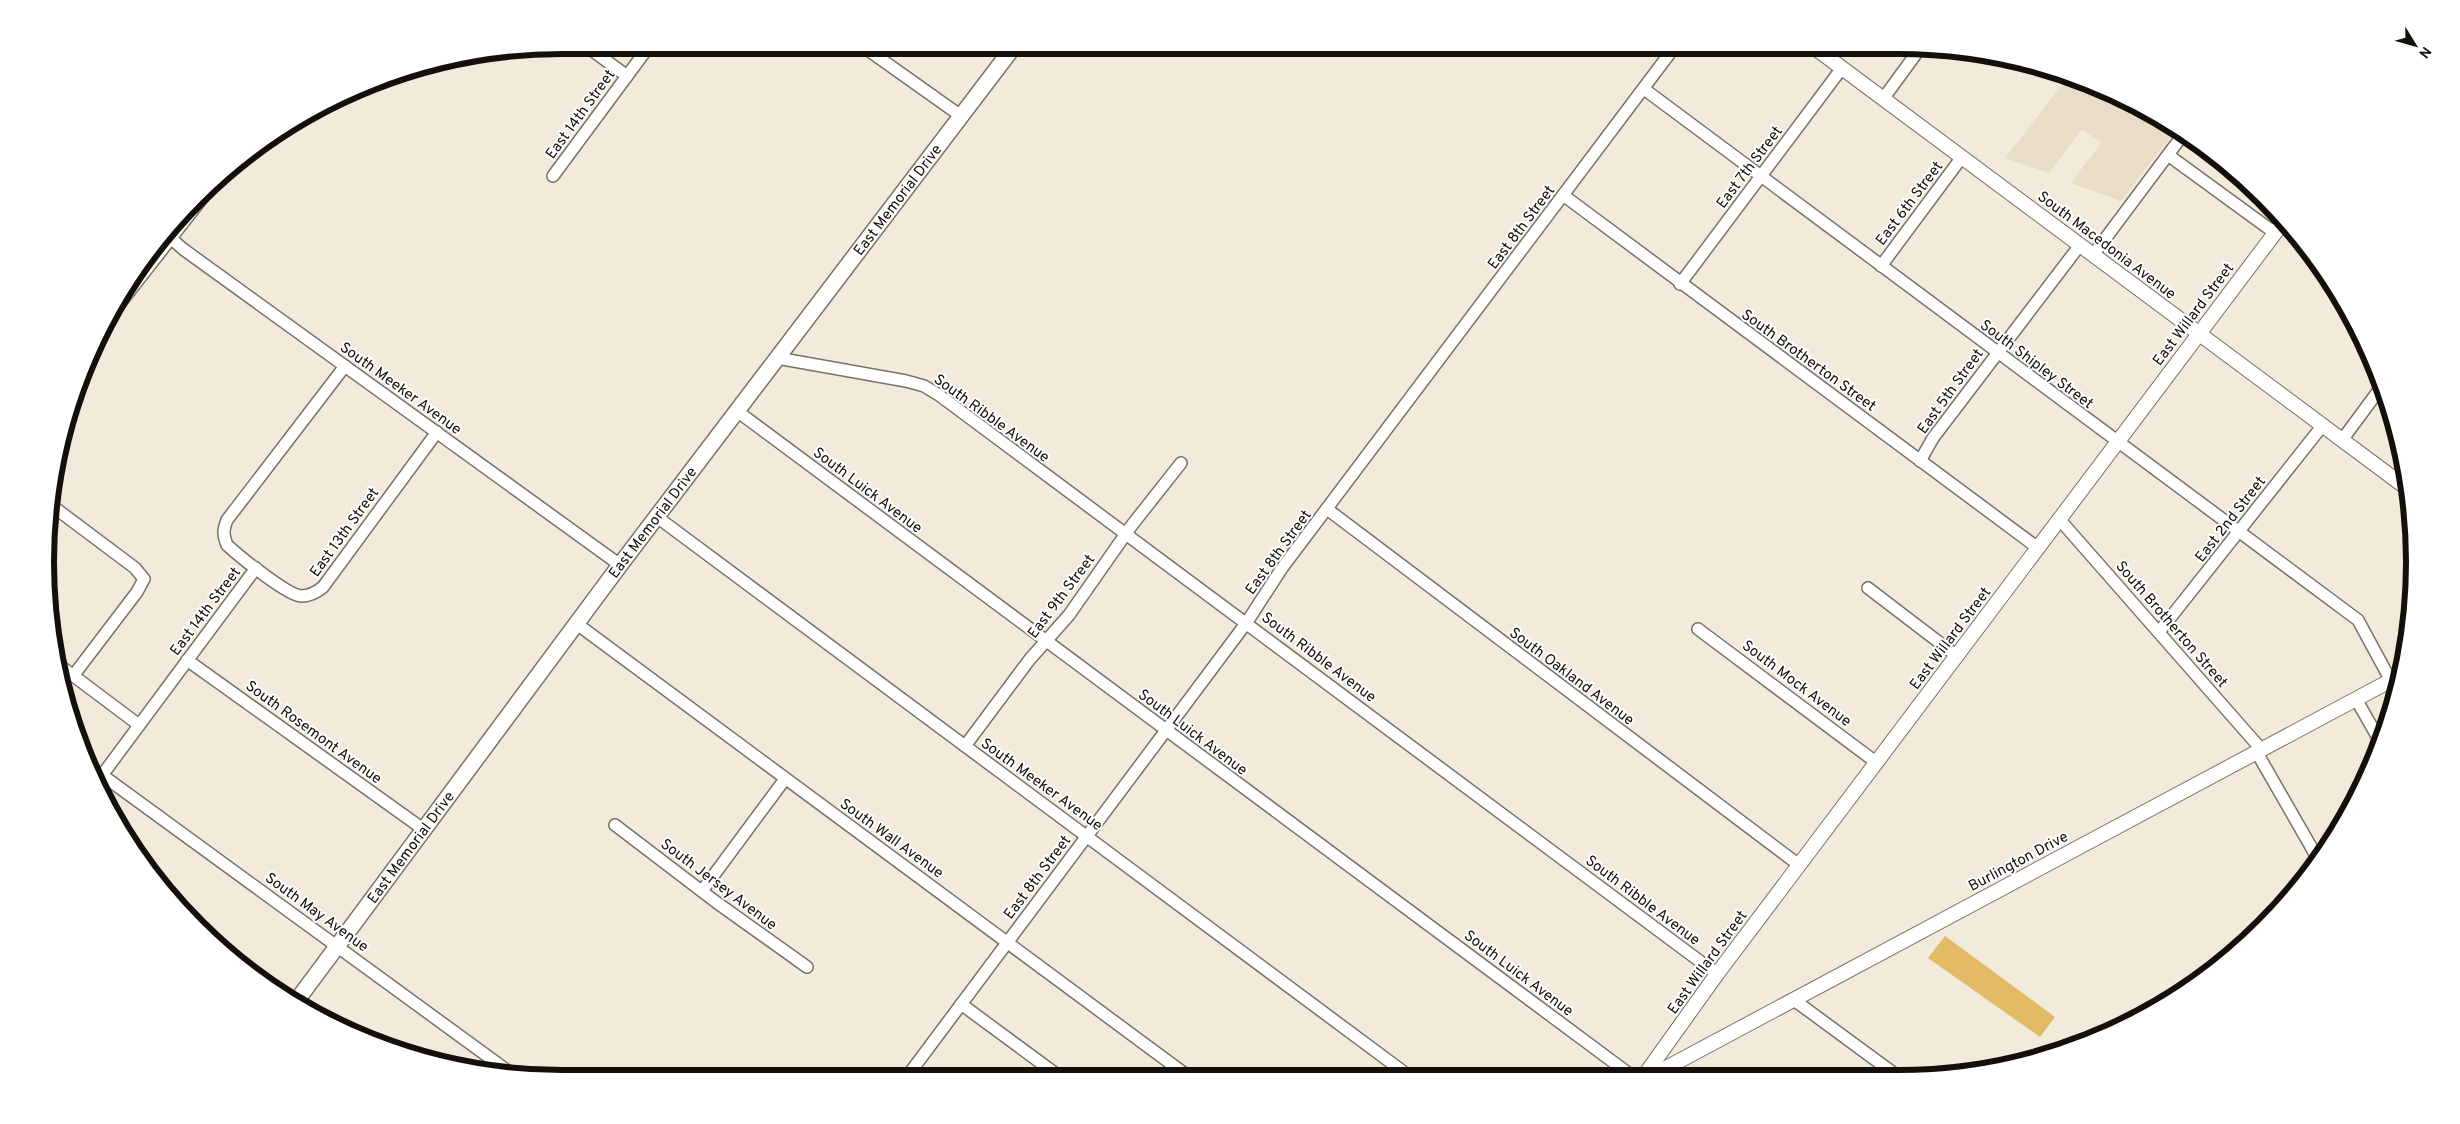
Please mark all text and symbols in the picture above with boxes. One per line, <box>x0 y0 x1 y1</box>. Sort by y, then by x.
north arrow <box>2390 20 2440 70</box>
text: N <box>2414 43 2434 61</box>
street label: East 14th Street <box>542 66 620 163</box>
street label: East 7th Street <box>1713 123 1787 213</box>
street label: East Memorial Drive <box>850 141 947 260</box>
street label: East 6th Street <box>1872 158 1948 250</box>
street label: East 8th Street <box>1484 182 1560 274</box>
street label: South Macedonia Avenue <box>2033 188 2179 304</box>
street label: East Willard Street <box>2149 260 2239 370</box>
street label: South Brotherton Street <box>1737 306 1879 416</box>
street label: South Shipley Street <box>1976 316 2097 414</box>
street label: South Meeker Avenue <box>335 339 465 440</box>
street label: East 5th Street <box>1914 346 1989 438</box>
street label: South Ribble Avenue <box>929 371 1053 468</box>
street label: South Luick Avenue <box>809 444 926 539</box>
street label: East Memorial Drive <box>605 464 702 583</box>
street label: East 2nd Street <box>2192 473 2271 567</box>
street label: East 13th Street <box>306 484 384 581</box>
street label: East 8th Street <box>1242 507 1316 599</box>
street label: East 9th Street <box>1024 551 1100 643</box>
street label: South Brotherton Street <box>2111 558 2231 692</box>
street label: East 14th Street <box>167 564 246 660</box>
street label: East Willard Street <box>1906 584 1996 694</box>
street label: South Ribble Avenue <box>1257 609 1379 707</box>
street label: South Oakland Avenue <box>1505 624 1637 730</box>
street label: South Mock Avenue <box>1738 637 1855 732</box>
street label: South Rosemont Avenue <box>241 677 385 789</box>
street label: South Luick Avenue <box>1134 686 1251 781</box>
street label: South Meeker Avenue <box>976 735 1106 836</box>
street label: East Memorial Drive <box>364 788 460 908</box>
street label: South Wall Avenue <box>836 795 947 883</box>
street label: Burlington Drive <box>1966 828 2072 897</box>
street label: East 8th Street <box>1000 832 1076 924</box>
street label: South Jersey Avenue <box>656 835 780 935</box>
street label: South Ribble Avenue <box>1581 852 1703 950</box>
street label: South May Avenue <box>261 869 372 957</box>
street label: East Willard Street <box>1664 907 1752 1018</box>
street label: South Luick Avenue <box>1460 927 1577 1022</box>

